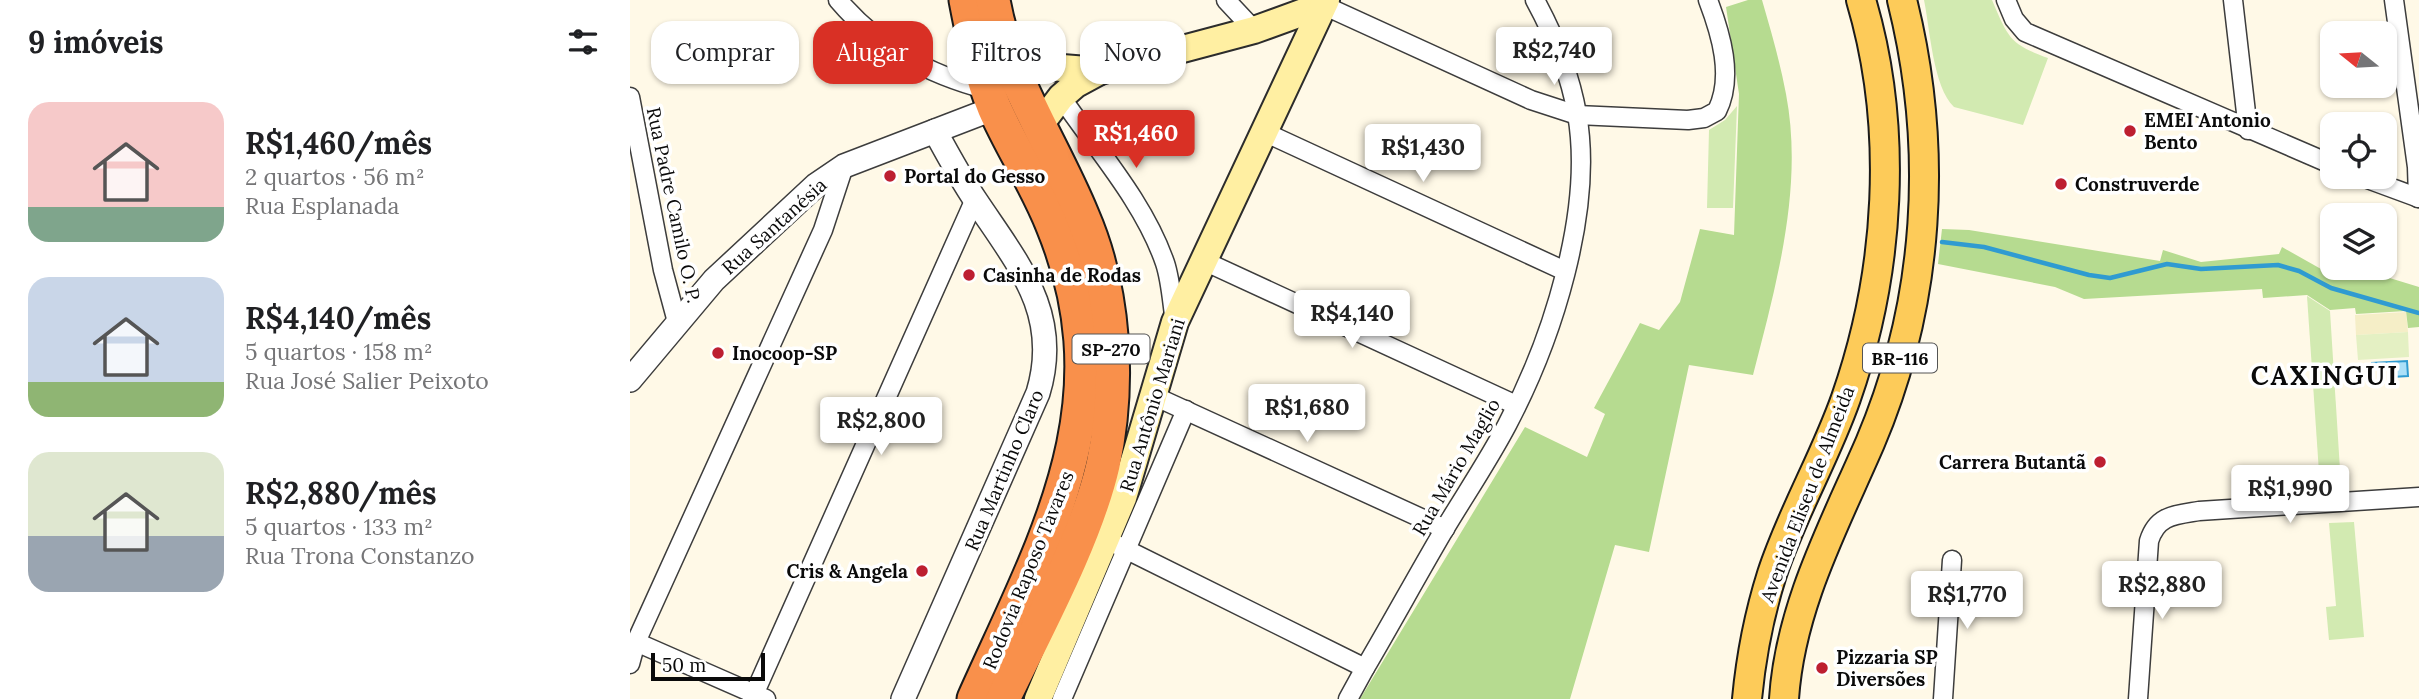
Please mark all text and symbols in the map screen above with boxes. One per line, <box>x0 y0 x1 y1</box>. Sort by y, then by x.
chip: Comprar <box>651 21 799 84</box>
chip: Alugar <box>813 21 933 84</box>
chip: Filtros <box>947 21 1066 84</box>
chip: Novo <box>1080 21 1186 84</box>
north arrow <box>2320 21 2398 98</box>
map controls <box>2320 21 2397 280</box>
text: 9 imóveis <box>28 23 164 61</box>
icon: filters <box>564 23 602 61</box>
pin: R$2,740 <box>1489 28 1619 87</box>
text: R$2,740 <box>1512 35 1596 64</box>
street label: Rua Padre Camilo O. P. <box>642 105 706 305</box>
place label: EMEI Antonio Bento <box>2144 108 2271 154</box>
pin: R$1,460 <box>1071 110 1201 170</box>
button: locate <box>2320 112 2397 189</box>
text: R$1,460 <box>1094 118 1178 147</box>
marker: EMEI Antonio Bento <box>2122 123 2138 139</box>
text: R$1,460/mês <box>245 124 432 162</box>
pin: R$1,430 <box>1358 124 1488 184</box>
icon: home <box>84 130 168 214</box>
text: R$1,430 <box>1381 132 1465 161</box>
text: 2 quartos · 56 m² <box>245 162 425 191</box>
place label: Portal do Gesso <box>904 164 1045 188</box>
marker: Portal do Gesso <box>882 168 898 184</box>
street label: Rua Santanésia <box>717 172 832 279</box>
place label: Construverde <box>2075 172 2199 196</box>
marker: Construverde <box>2053 176 2069 192</box>
text: Rua Esplanada <box>245 191 399 220</box>
button: layers <box>2320 203 2397 280</box>
place label: Casinha de Rodas <box>983 263 1141 287</box>
marker: Casinha de Rodas <box>961 267 977 283</box>
pin: R$4,140 <box>1287 290 1417 350</box>
text: R$4,140 <box>1310 298 1394 327</box>
text: R$4,140/mês <box>245 299 431 337</box>
icon: home <box>84 305 168 389</box>
street label: Rua Antônio Mariani <box>1114 315 1190 495</box>
road number: SP-270 <box>1072 334 1150 363</box>
text: 5 quartos · 158 m² <box>245 337 433 366</box>
place label: Inocoop-SP <box>732 341 837 365</box>
road number: BR-116 <box>1863 344 1937 372</box>
marker: Inocoop-SP <box>710 345 726 361</box>
district label: CAXINGUI <box>2251 359 2399 392</box>
text: Rua José Salier Peixoto <box>245 366 489 395</box>
street label: Avenida Eliseu de Almeida <box>1754 382 1859 606</box>
pin: R$1,680 <box>1242 384 1372 444</box>
street label: Rua Martinho Claro <box>959 386 1049 554</box>
text: R$1,680 <box>1264 392 1350 421</box>
street label: Rua Mário Maglio <box>1407 394 1505 540</box>
pin: R$2,800 <box>816 398 946 457</box>
text: R$2,800 <box>836 405 926 434</box>
place label: Carrera Butantã <box>1939 450 2086 474</box>
marker: Carrera Butantã <box>2092 454 2108 470</box>
pin: R$1,990 <box>2225 466 2355 525</box>
street label: Rodovia Raposo Tavares <box>977 467 1079 673</box>
text: R$1,990 <box>2247 473 2333 502</box>
text: R$2,880/mês <box>245 474 437 512</box>
icon: home <box>84 480 168 564</box>
text: 5 quartos · 133 m² <box>245 512 433 541</box>
text: Rua Trona Constanzo <box>245 541 475 570</box>
place label: Cris & Angela <box>786 559 908 583</box>
pin: R$2,880 <box>2097 562 2227 621</box>
marker: Cris & Angela <box>914 563 930 579</box>
text: R$2,880 <box>2118 569 2206 598</box>
pin: R$1,770 <box>1902 572 2032 631</box>
text: R$1,770 <box>1927 579 2007 608</box>
place label: Pizzaria SP Diversões <box>1836 645 1938 691</box>
scale bar <box>651 650 765 682</box>
text: 50 m <box>662 653 706 677</box>
marker: Pizzaria SP Diversões <box>1814 660 1830 676</box>

